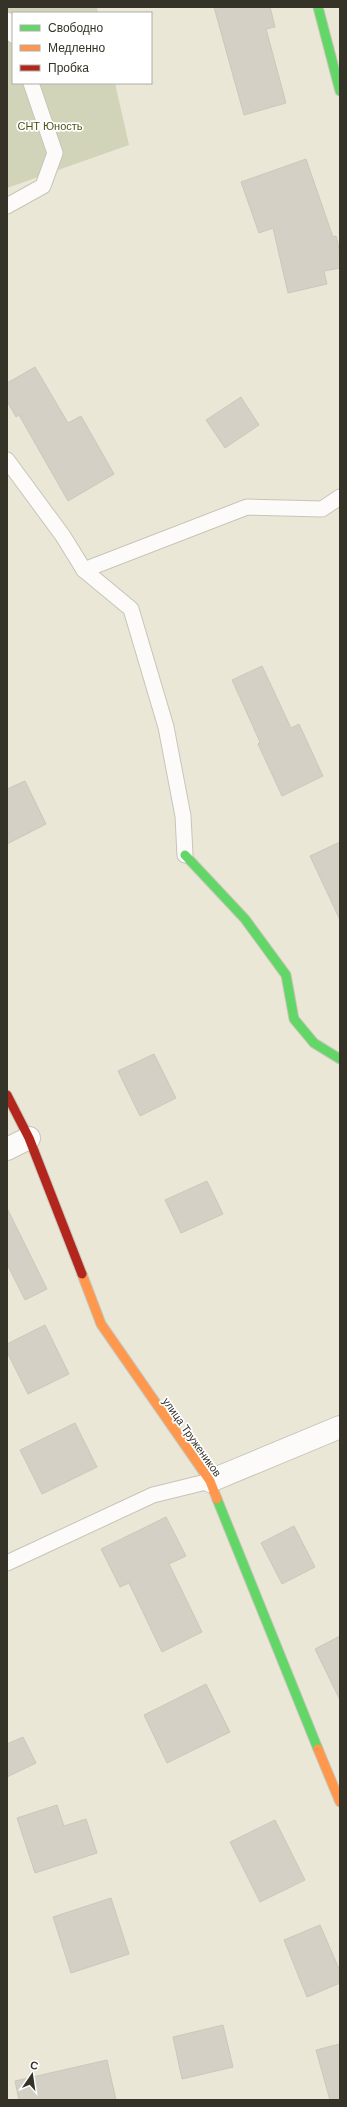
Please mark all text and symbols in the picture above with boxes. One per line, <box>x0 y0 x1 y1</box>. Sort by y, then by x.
legend <box>12 12 152 84</box>
text: Свободно <box>48 20 103 36</box>
text: Медленно <box>48 40 105 56</box>
text: Пробка <box>48 60 89 76</box>
park label: СНТ Юность <box>17 119 83 133</box>
street label: улица Тружеников <box>159 1395 225 1479</box>
north arrow <box>12 2055 52 2095</box>
text: С <box>29 2058 40 2073</box>

